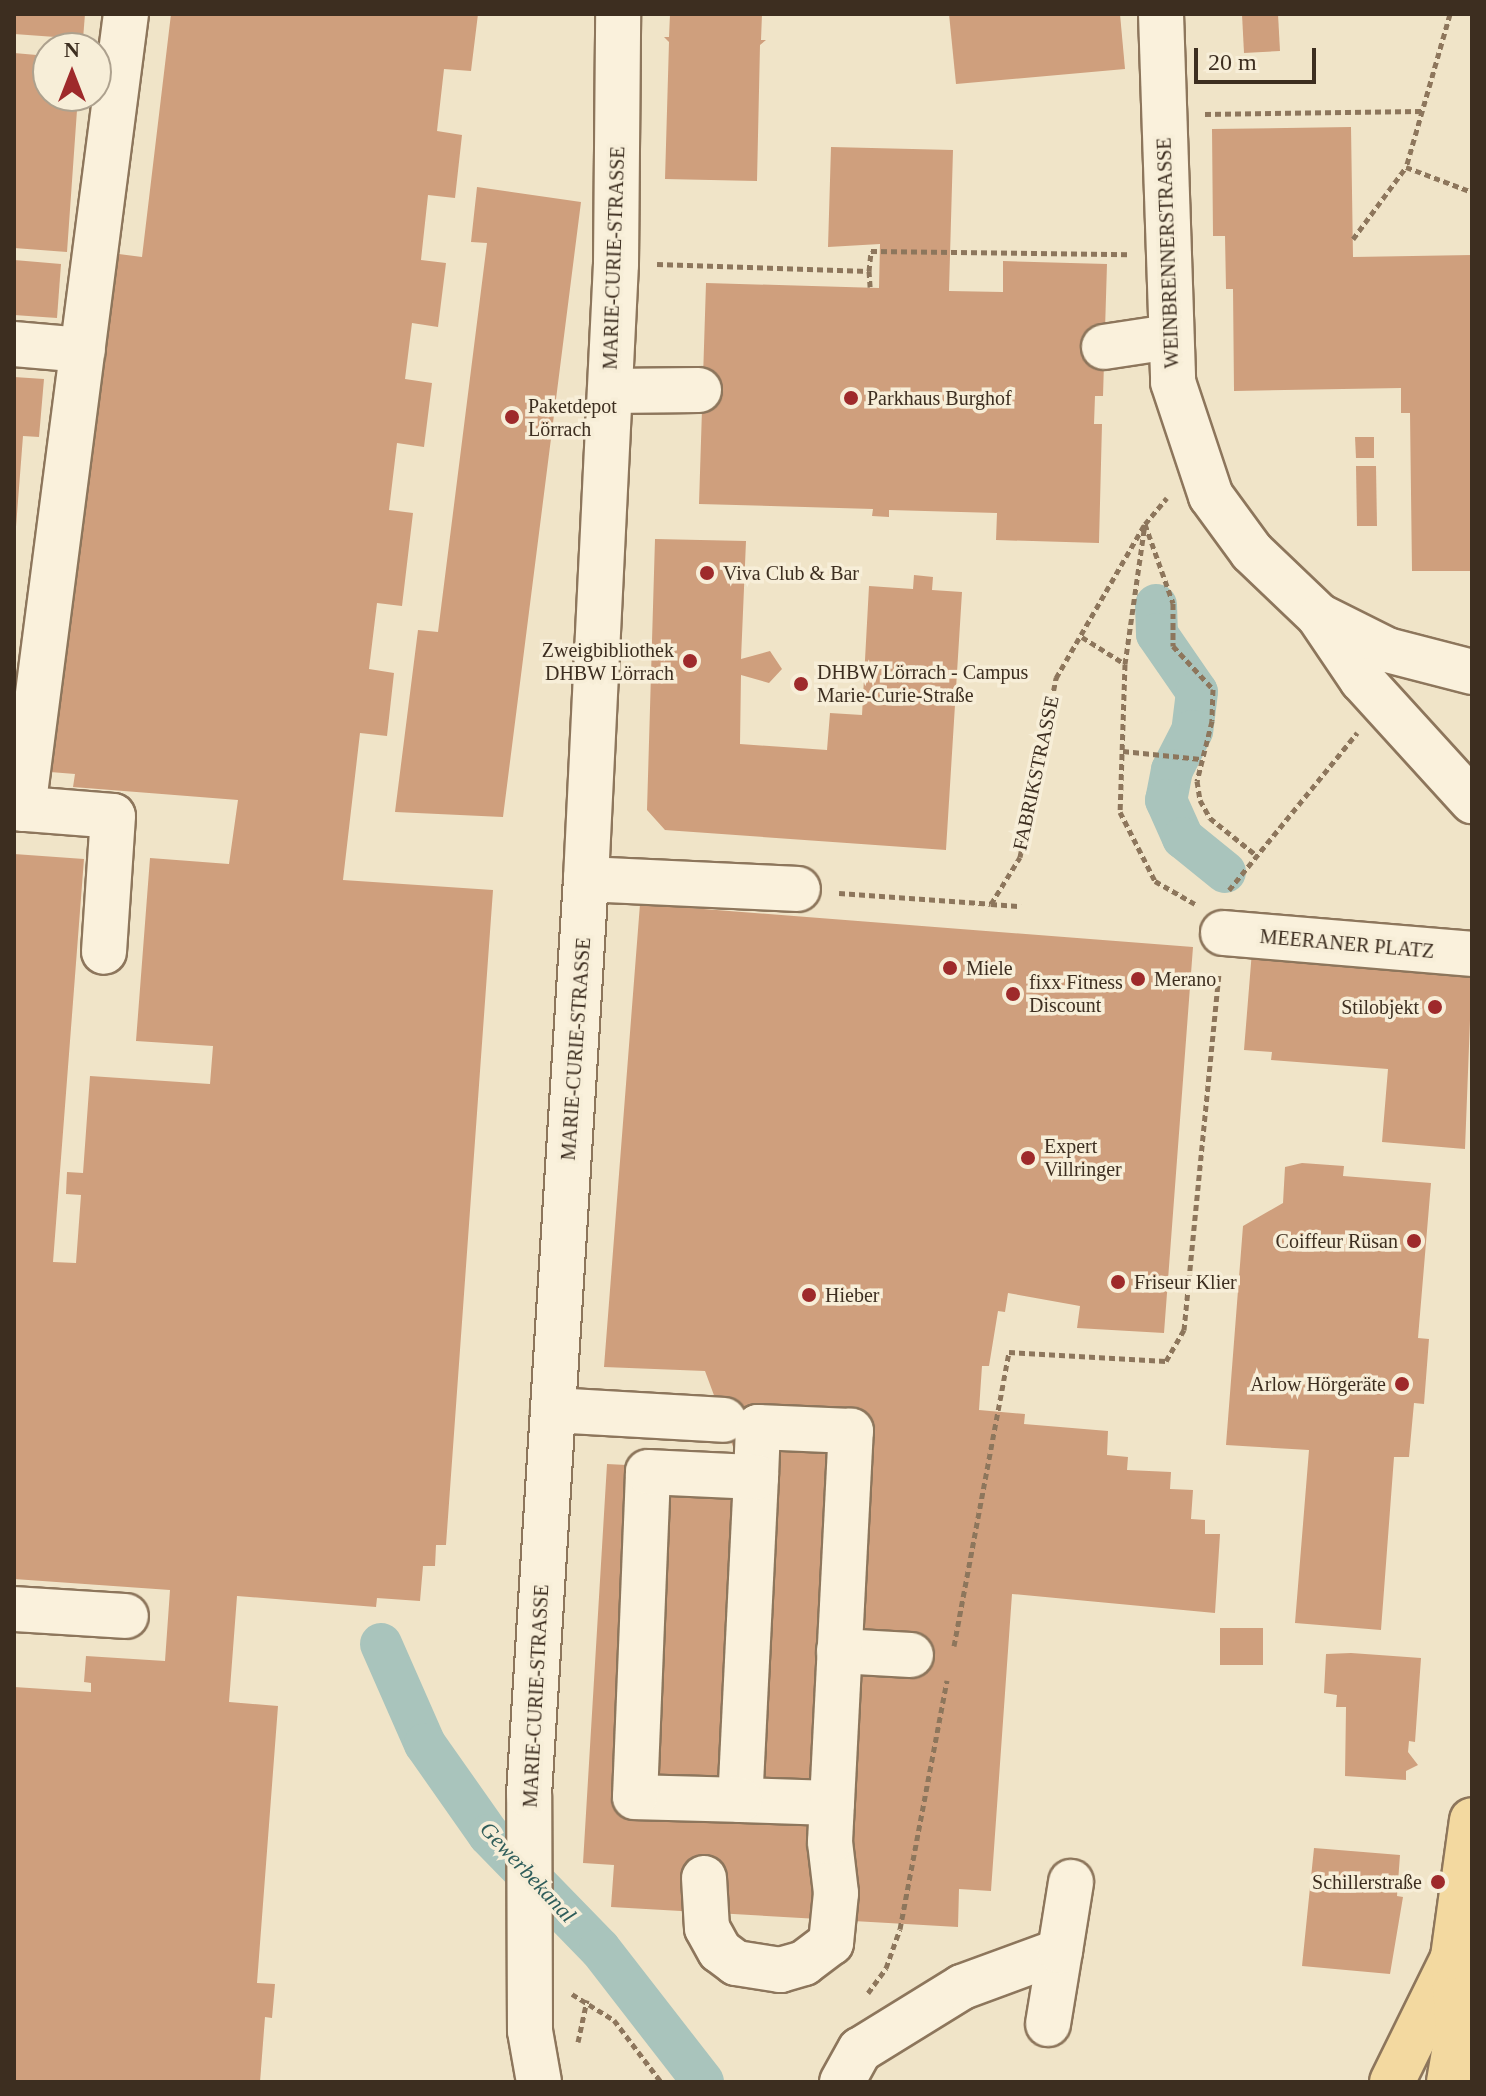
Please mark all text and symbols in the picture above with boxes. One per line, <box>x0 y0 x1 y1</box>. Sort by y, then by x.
north arrow <box>32 32 112 112</box>
scale bar <box>1198 32 1320 82</box>
text: N <box>64 37 80 62</box>
text: 20 m <box>1208 49 1257 75</box>
street label: WEINBRENNERSTRASSE <box>1152 137 1184 369</box>
street label: MARIE-CURIE-STRASSE <box>598 146 630 370</box>
place label: Parkhaus Burghof <box>867 386 1012 410</box>
marker: Parkhaus Burghof <box>842 389 860 407</box>
place label: Paketdepot Lörrach <box>528 394 617 441</box>
marker: Paketdepot Lörrach <box>503 408 521 426</box>
place label: Viva Club & Bar <box>723 561 859 585</box>
marker: Viva Club & Bar <box>698 564 716 582</box>
place label: Zweigbibliothek DHBW Lörrach <box>542 638 674 685</box>
marker: Zweigbibliothek DHBW Lörrach <box>681 652 699 670</box>
place label: DHBW Lörrach - Campus Marie-Curie-Straße <box>817 660 1029 707</box>
marker: DHBW Lörrach - Campus Marie-Curie-Straße <box>792 675 810 693</box>
street label: FABRIKSTRASSE <box>1008 693 1064 853</box>
street label: MEERANER PLATZ <box>1259 924 1435 964</box>
street label: MARIE-CURIE-STRASSE <box>556 937 596 1161</box>
place label: Miele <box>966 956 1013 980</box>
marker: Miele <box>941 959 959 977</box>
place label: Merano <box>1154 967 1216 991</box>
place label: fixx Fitness Discount <box>1029 970 1123 1017</box>
marker: Merano <box>1129 970 1147 988</box>
marker: fixx Fitness Discount <box>1004 985 1022 1003</box>
place label: Stilobjekt <box>1341 995 1419 1019</box>
marker: Stilobjekt <box>1426 998 1444 1016</box>
place label: Expert Villringer <box>1044 1134 1122 1181</box>
marker: Expert Villringer <box>1019 1149 1037 1167</box>
place label: Coiffeur Rüsan <box>1276 1229 1398 1253</box>
marker: Coiffeur Rüsan <box>1405 1232 1423 1250</box>
place label: Friseur Klier <box>1134 1270 1237 1294</box>
marker: Friseur Klier <box>1109 1273 1127 1291</box>
place label: Hieber <box>825 1283 879 1307</box>
marker: Hieber <box>800 1286 818 1304</box>
place label: Arlow Hörgeräte <box>1250 1372 1386 1396</box>
marker: Arlow Hörgeräte <box>1393 1375 1411 1393</box>
street label: MARIE-CURIE-STRASSE <box>518 1584 554 1808</box>
water label: Gewerbekanal <box>475 1816 581 1928</box>
place label: Schillerstraße <box>1312 1870 1422 1894</box>
marker: Schillerstraße <box>1429 1873 1447 1891</box>

